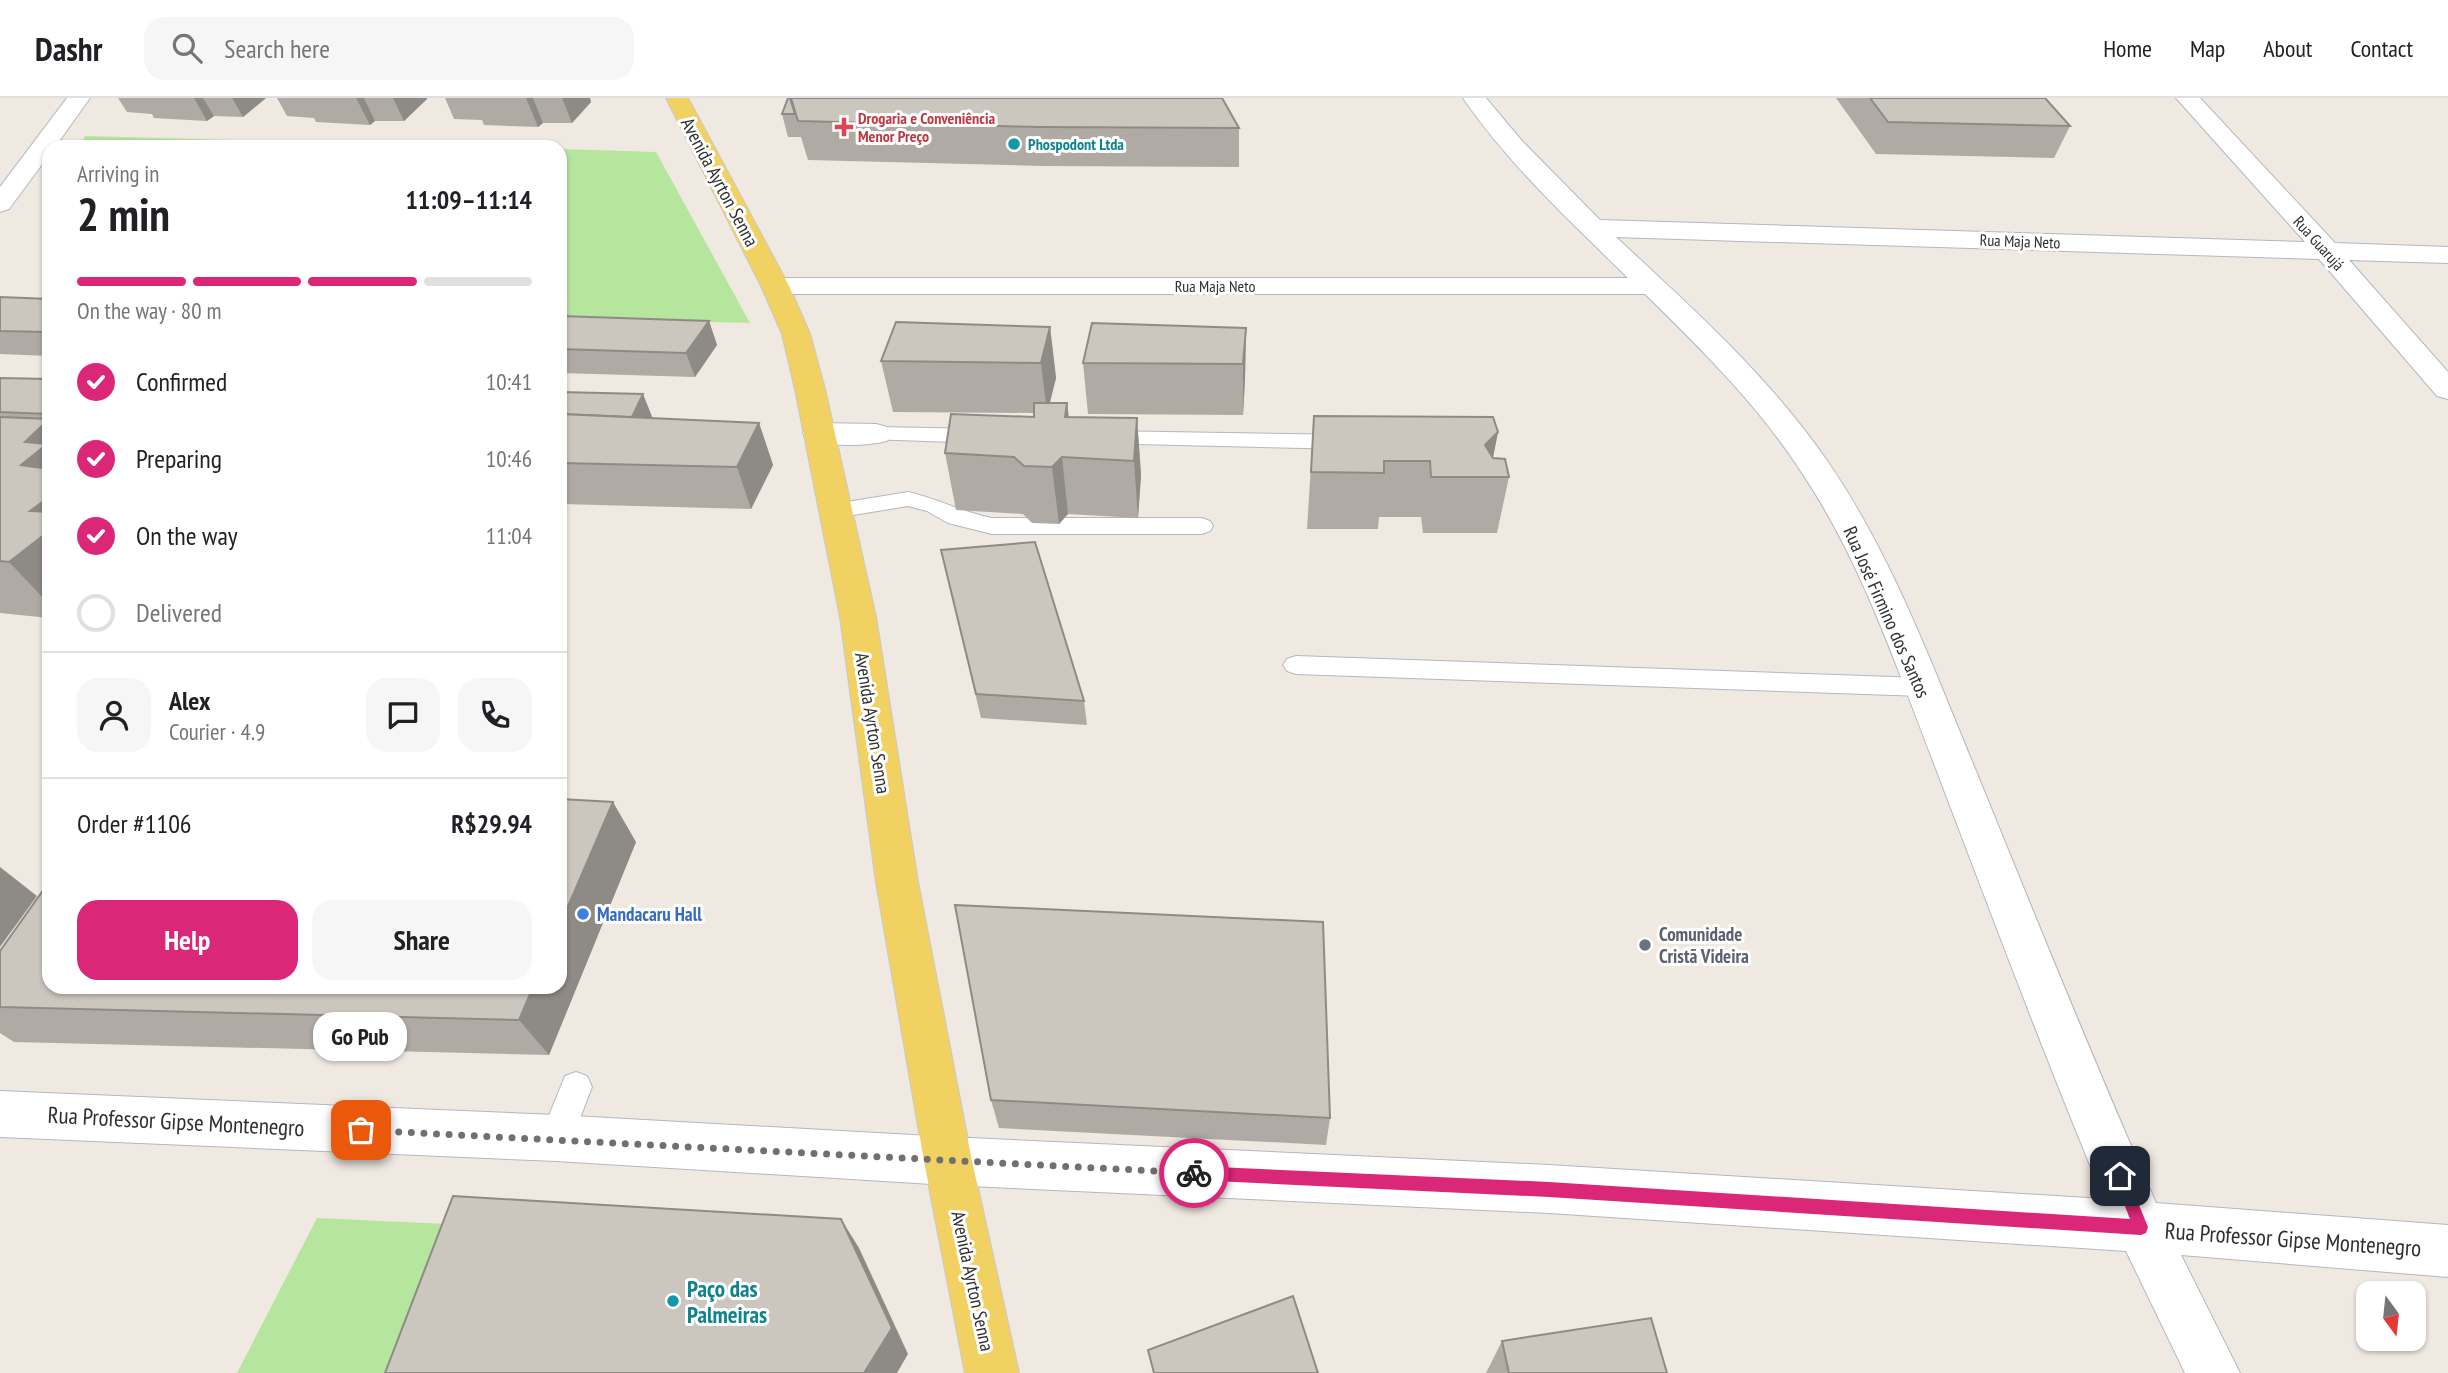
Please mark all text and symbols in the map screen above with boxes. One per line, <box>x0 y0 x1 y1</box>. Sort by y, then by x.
search box <box>144 17 634 80</box>
text: Dashr <box>35 27 102 70</box>
icon: search <box>168 29 206 67</box>
text: Search here <box>224 32 330 65</box>
text: Home <box>2103 33 2152 64</box>
text: Map <box>2190 33 2225 64</box>
text: About <box>2263 33 2312 64</box>
text: Contact <box>2350 33 2413 64</box>
place label: Drogaria e Conveniência Menor Preço <box>858 108 995 146</box>
street label: Avenida Ayrton Senna <box>676 113 764 251</box>
marker: Drogaria e Conveniência Menor Preço <box>836 119 852 135</box>
place label: Phospodont Ltda <box>1028 134 1124 154</box>
marker: Phospodont Ltda <box>1006 136 1022 152</box>
text: Arriving in <box>77 159 159 188</box>
text: 11:09–11:14 <box>405 183 532 216</box>
text: 2 min <box>77 184 170 244</box>
street label: Rua Guarujá <box>2289 211 2349 275</box>
street label: Rua Maja Neto <box>1979 230 2061 252</box>
street label: Rua Maja Neto <box>1175 276 1255 296</box>
text: On the way · 80 m <box>77 296 221 325</box>
icon: check <box>77 363 115 401</box>
text: Confirmed <box>136 365 227 398</box>
text: 10:41 <box>486 367 532 396</box>
icon: check <box>77 440 115 478</box>
text: Preparing <box>136 442 222 475</box>
text: 10:46 <box>486 444 532 473</box>
icon: check <box>77 517 115 555</box>
text: On the way <box>136 519 238 552</box>
text: 11:04 <box>486 521 532 550</box>
street label: Rua José Firmino dos Santos <box>1838 523 1936 701</box>
text: Delivered <box>136 596 222 629</box>
street label: Avenida Ayrton Senna <box>850 651 896 795</box>
button: person <box>77 678 151 752</box>
button: chat <box>366 678 440 752</box>
button: phone <box>458 678 532 752</box>
text: Alex <box>169 684 210 717</box>
text: Courier · 4.9 <box>169 717 265 746</box>
text: Order #1106 <box>77 807 192 840</box>
text: R$29.94 <box>451 807 532 840</box>
button: Help <box>77 900 298 980</box>
button: Share <box>312 900 532 980</box>
place label: Mandacaru Hall <box>597 902 702 926</box>
marker: Mandacaru Hall <box>575 906 591 922</box>
place label: Comunidade Cristã Videira <box>1659 922 1749 968</box>
marker: Comunidade Cristã Videira <box>1637 937 1653 953</box>
callout: Go Pub <box>314 1011 408 1060</box>
text: Go Pub <box>331 1022 389 1051</box>
street label: Rua Professor Gipse Montenegro <box>47 1100 305 1142</box>
pin <box>331 1100 391 1160</box>
icon: bag <box>342 1111 380 1149</box>
courier <box>1159 1138 1229 1208</box>
pin <box>2090 1146 2150 1206</box>
icon: bike <box>1175 1154 1213 1192</box>
icon: home <box>2101 1157 2139 1195</box>
street label: Avenida Ayrton Senna <box>946 1209 1000 1353</box>
street label: Rua Professor Gipse Montenegro <box>2164 1216 2422 1262</box>
place label: Paço das Palmeiras <box>687 1274 767 1329</box>
north arrow <box>2356 1281 2426 1351</box>
map controls <box>2356 1281 2426 1351</box>
marker: Paço das Palmeiras <box>665 1293 681 1309</box>

